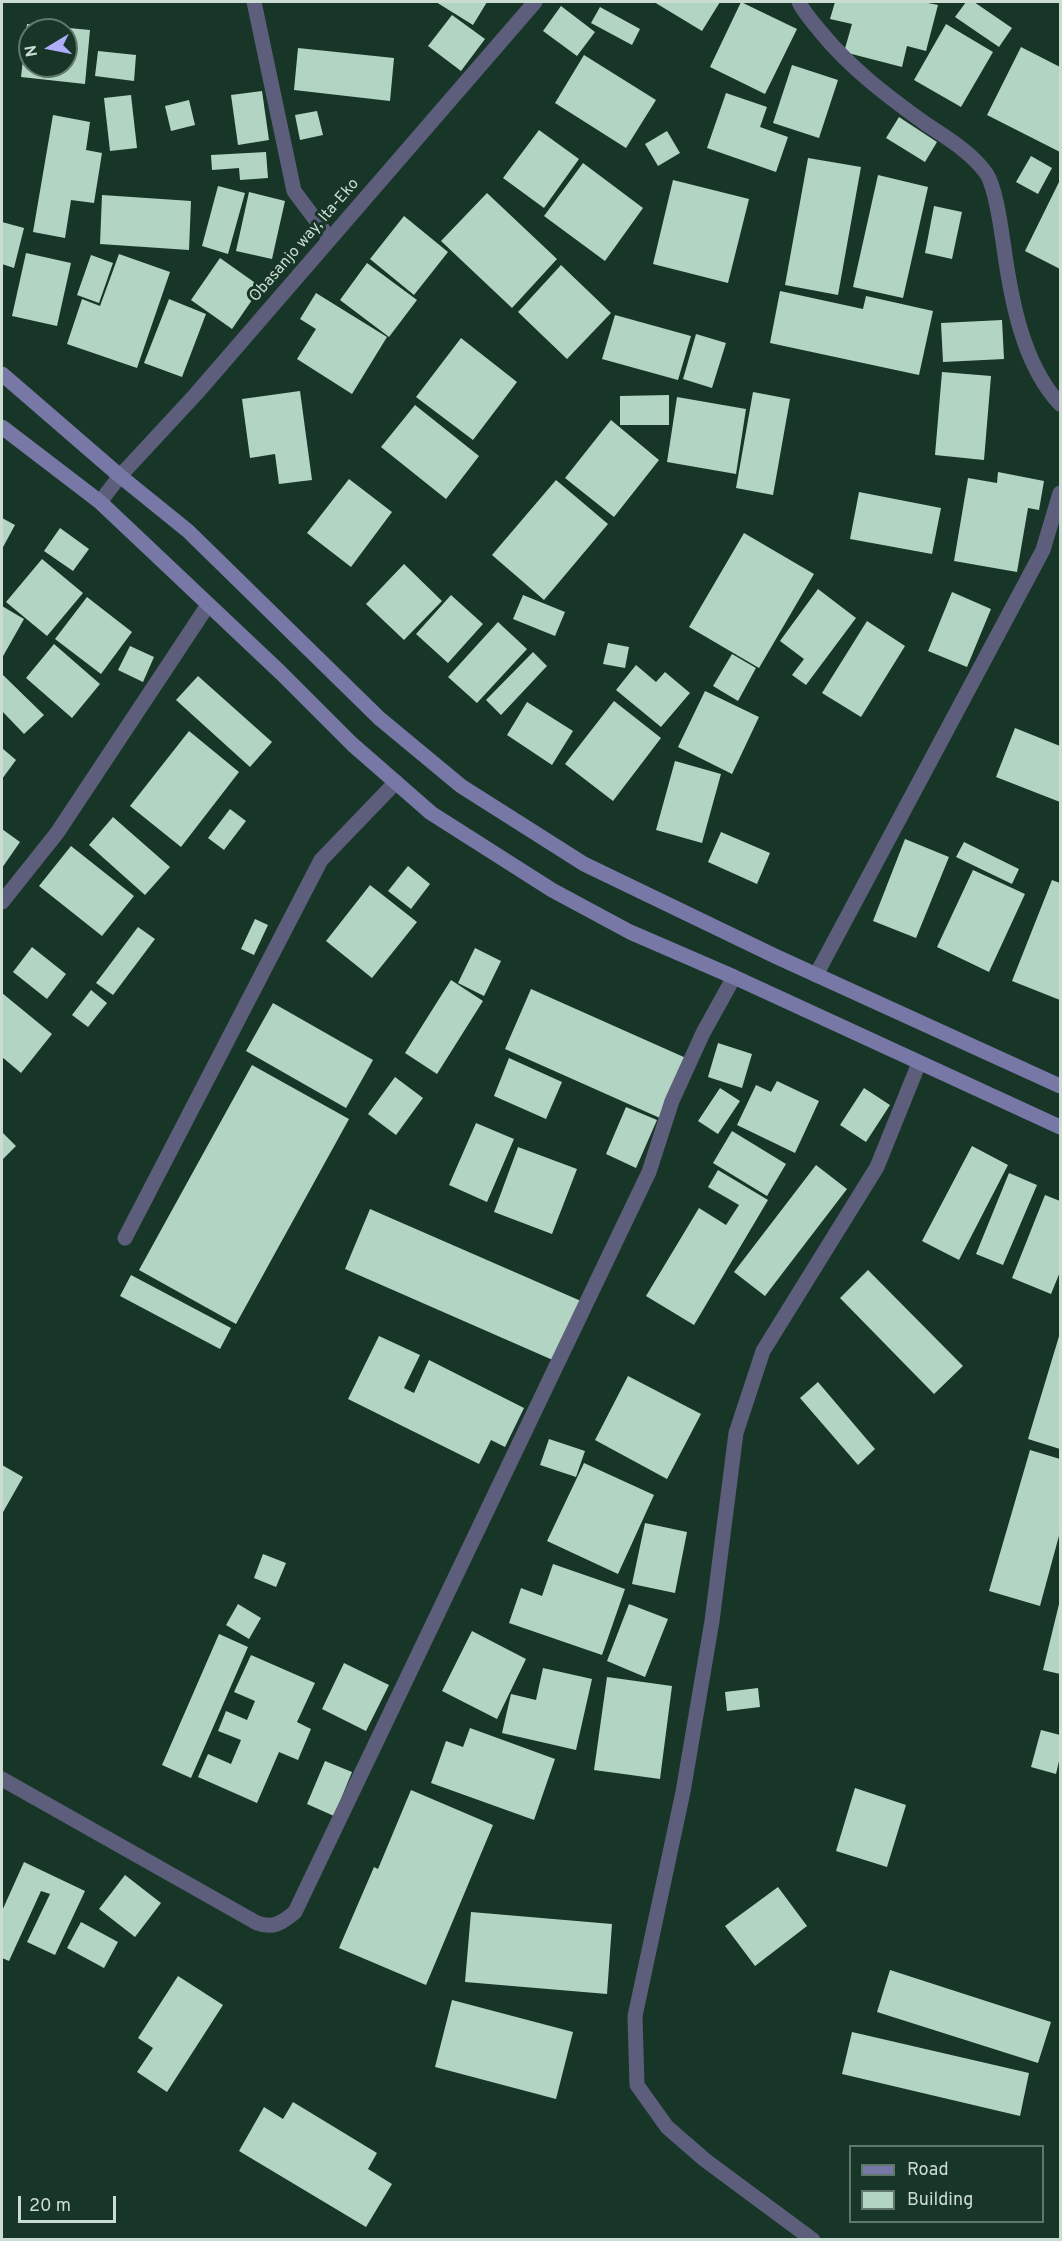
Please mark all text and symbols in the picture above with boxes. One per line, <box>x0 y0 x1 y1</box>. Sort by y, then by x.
north arrow <box>18 18 78 78</box>
text: N <box>21 43 43 58</box>
street label: Obasanjo way, Ita-Eko <box>246 175 364 307</box>
legend <box>849 2145 1044 2223</box>
text: Road <box>907 2159 949 2182</box>
scale bar <box>21 2184 118 2222</box>
text: Building <box>907 2189 973 2212</box>
text: 20 m <box>29 2195 71 2218</box>

